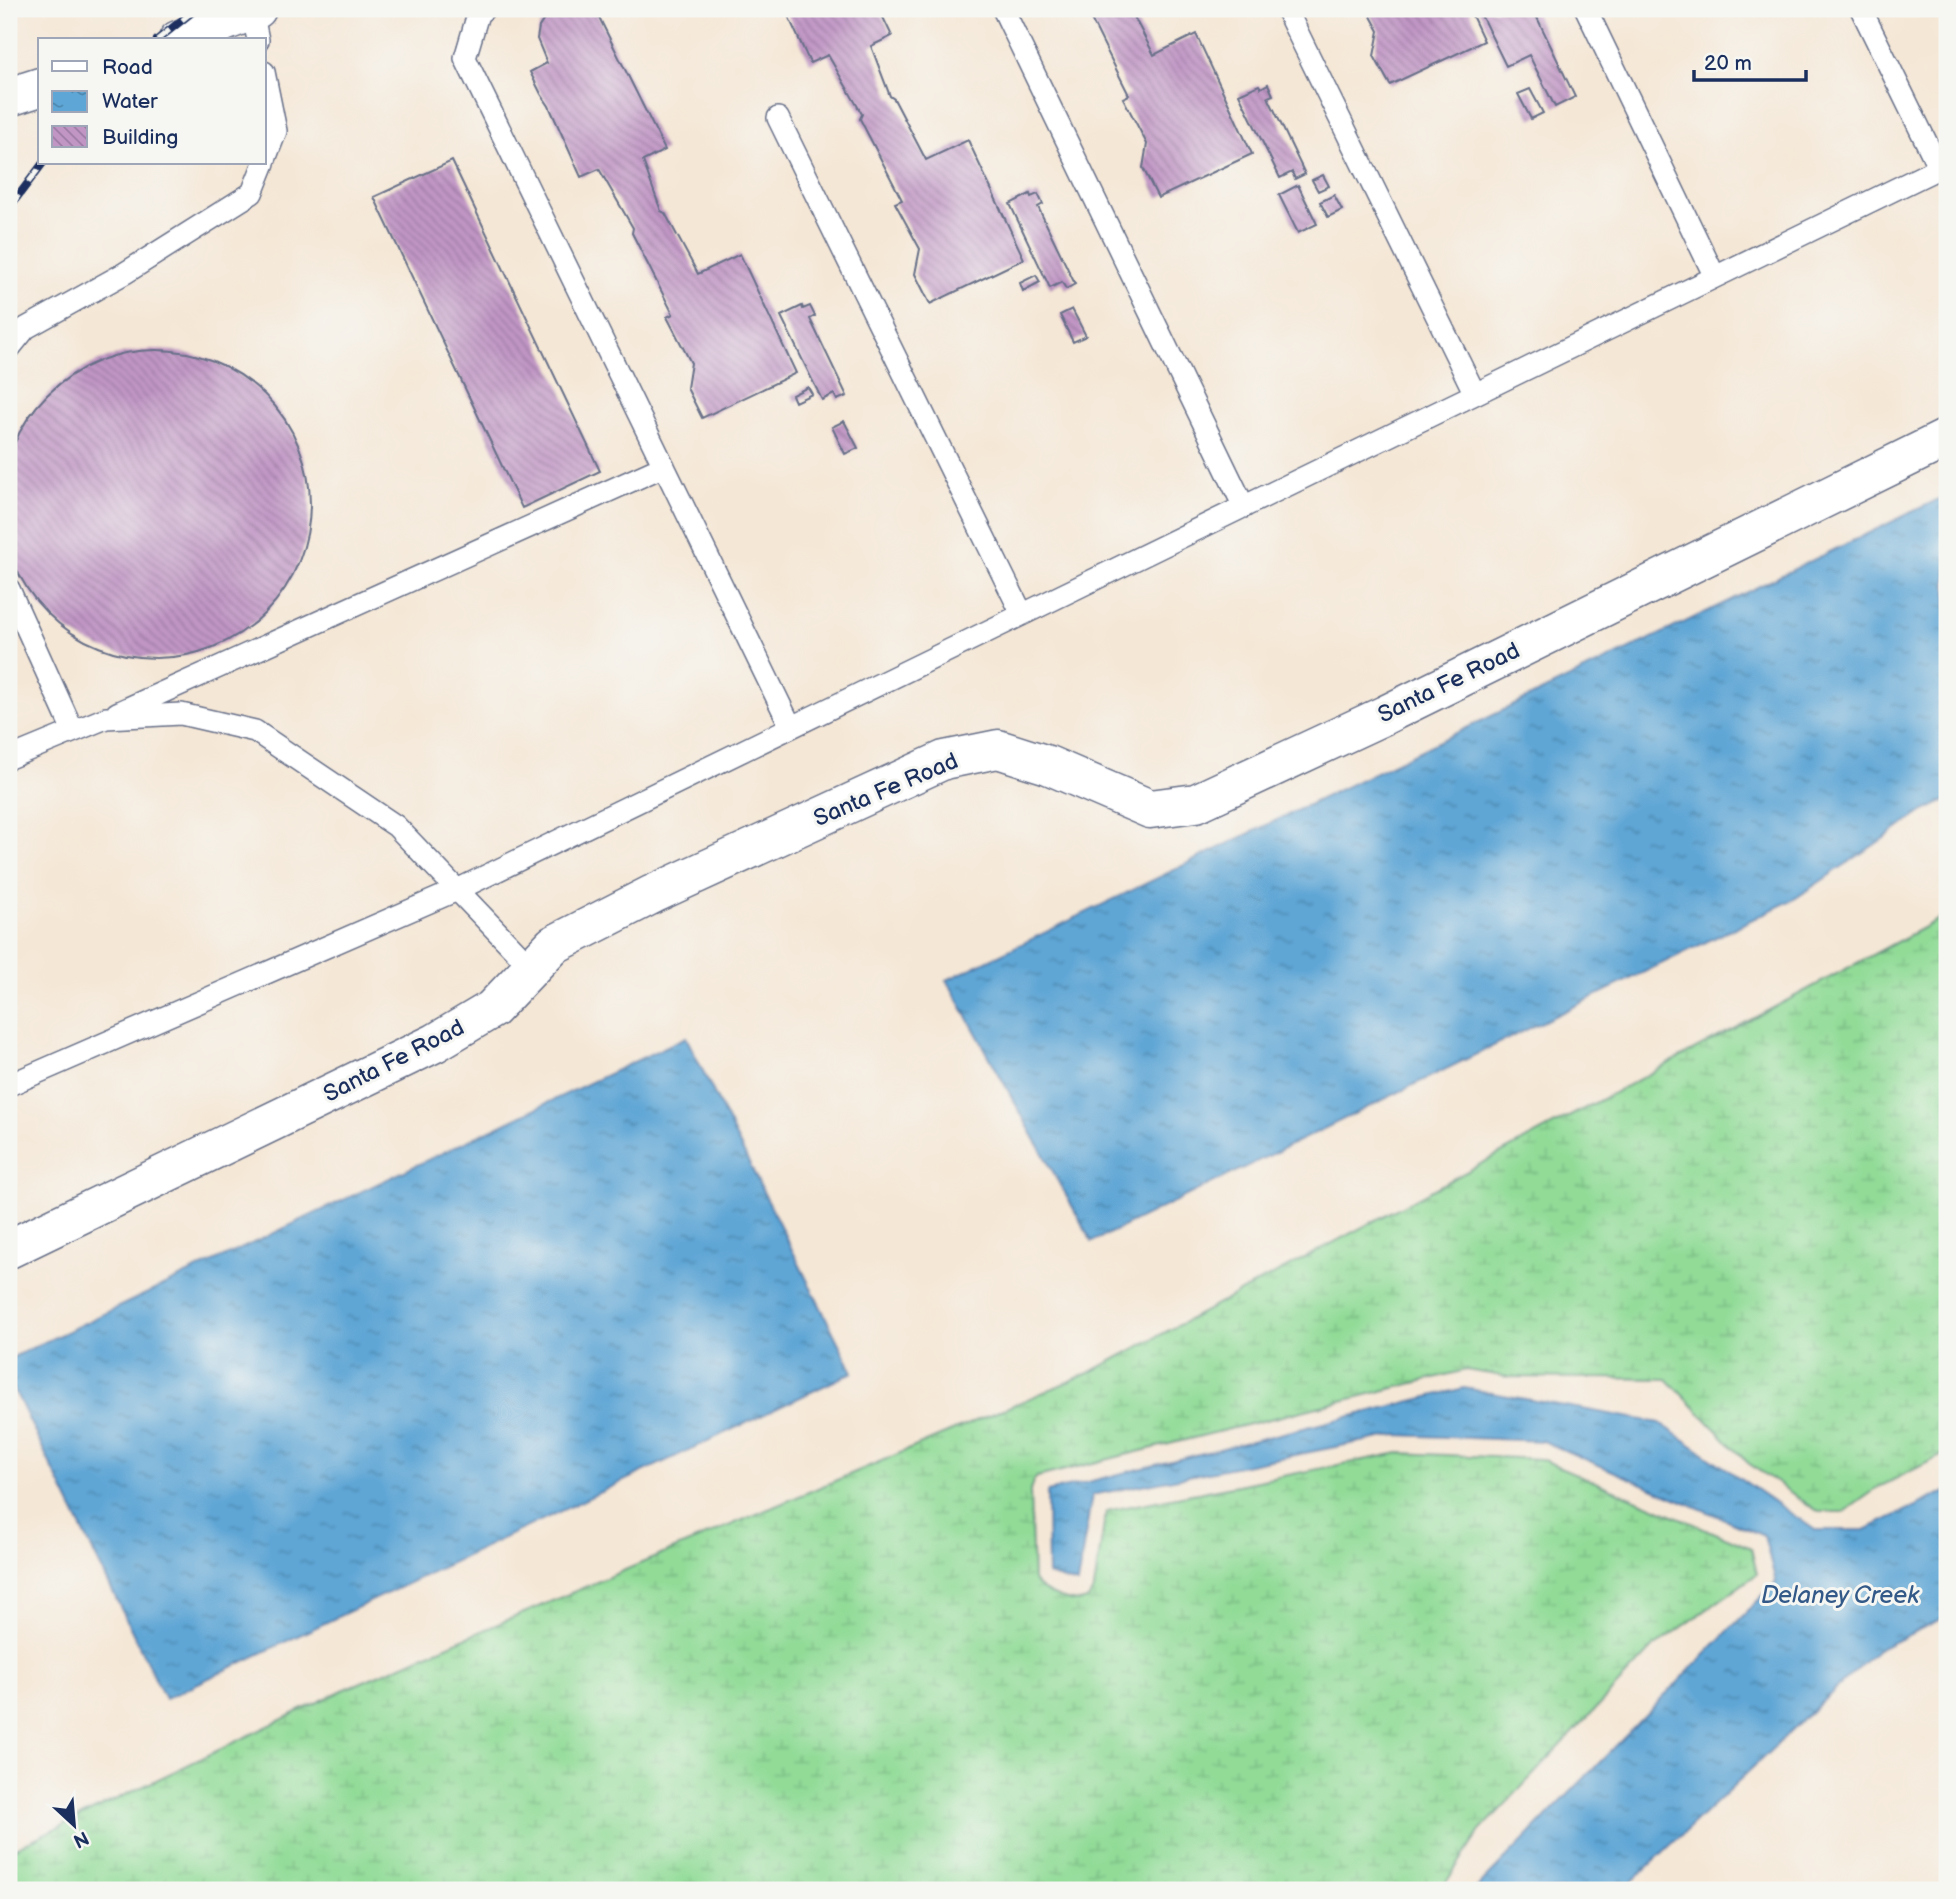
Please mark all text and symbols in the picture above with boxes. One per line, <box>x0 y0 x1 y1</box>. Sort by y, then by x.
legend <box>38 38 266 164</box>
scale bar <box>1694 38 1806 82</box>
text: 20 m <box>1704 51 1752 76</box>
text: Road <box>102 55 153 80</box>
text: Water <box>102 89 158 114</box>
text: Building <box>102 125 178 150</box>
street label: Santa Fe Road <box>1374 637 1524 729</box>
street label: Santa Fe Road <box>810 747 962 833</box>
street label: Santa Fe Road <box>319 1014 469 1108</box>
water label: Delaney Creek <box>1761 1581 1920 1610</box>
north arrow <box>38 1790 108 1860</box>
text: N <box>69 1825 92 1852</box>

